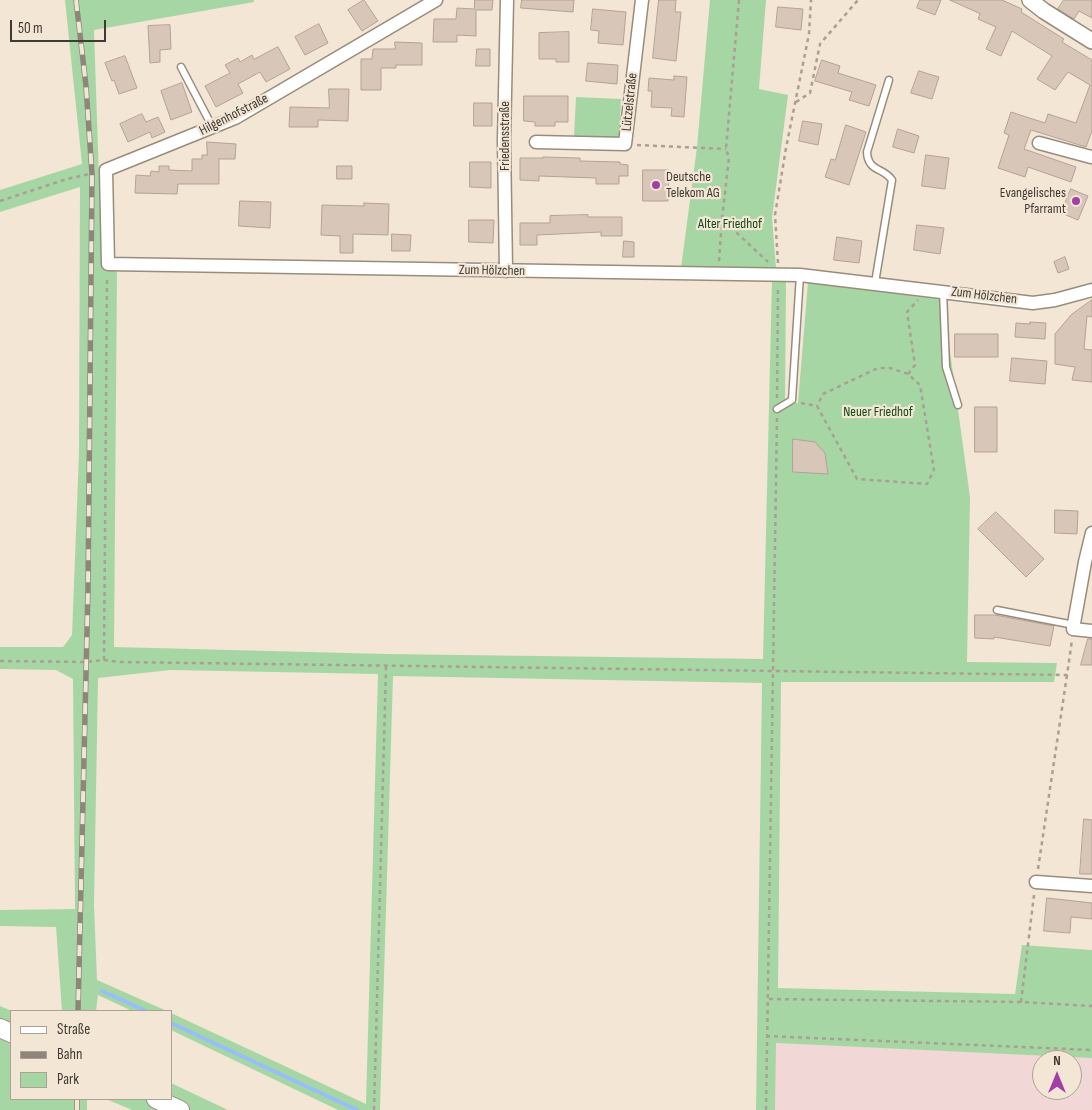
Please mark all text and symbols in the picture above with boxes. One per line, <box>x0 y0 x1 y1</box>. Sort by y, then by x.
scale bar <box>12 10 109 42</box>
text: 50 m <box>18 19 43 38</box>
street label: Lützelstraße <box>619 72 641 132</box>
street label: Hilgenhofstraße <box>197 90 271 140</box>
street label: Friedensstraße <box>497 101 513 171</box>
place label: Deutsche Telekom AG <box>666 169 720 202</box>
marker: Deutsche Telekom AG <box>650 179 662 191</box>
place label: Evangelisches Pfarramt <box>1000 185 1066 218</box>
marker: Evangelisches Pfarramt <box>1070 195 1082 207</box>
park label: Alter Friedhof <box>698 216 762 232</box>
street label: Zum Hölzchen <box>459 262 525 280</box>
street label: Zum Hölzchen <box>950 284 1018 308</box>
park label: Neuer Friedhof <box>843 404 913 420</box>
legend <box>10 1010 172 1100</box>
text: Straße <box>57 1020 90 1039</box>
text: Bahn <box>57 1045 82 1064</box>
north arrow <box>1032 1050 1082 1100</box>
text: N <box>1053 1052 1061 1069</box>
text: Park <box>57 1070 79 1089</box>

